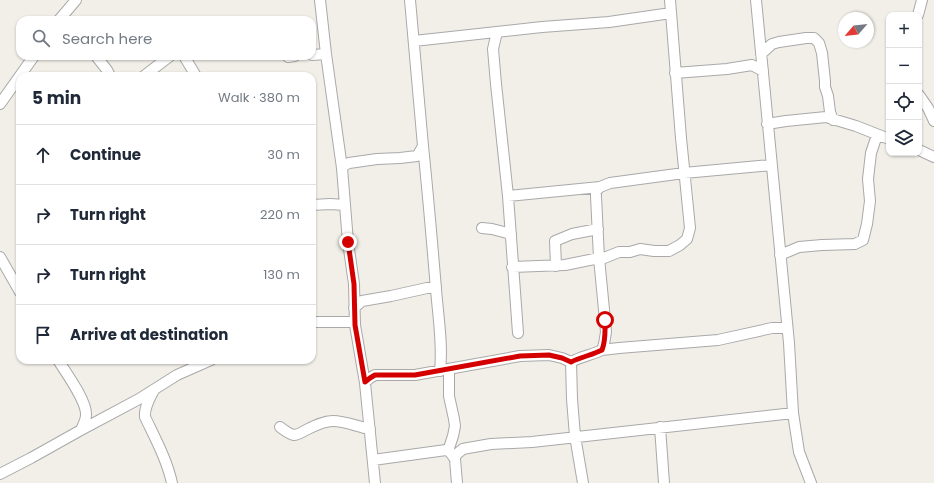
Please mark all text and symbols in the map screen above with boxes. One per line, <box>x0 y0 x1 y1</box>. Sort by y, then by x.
north arrow <box>838 12 874 48</box>
map controls <box>886 12 922 156</box>
button: + <box>886 12 922 48</box>
search box <box>16 16 316 60</box>
icon: search <box>30 27 52 49</box>
text: Search here <box>62 28 152 49</box>
button: − <box>886 48 922 84</box>
button: locate <box>886 84 922 120</box>
text: 5 min <box>32 86 81 110</box>
text: Walk · 380 m <box>218 88 300 107</box>
button: layers <box>886 120 922 156</box>
icon: ahead <box>32 144 54 166</box>
text: Continue <box>70 144 141 165</box>
text: 30 m <box>267 145 300 164</box>
icon: right <box>32 204 54 226</box>
text: Turn right <box>70 204 146 225</box>
text: 220 m <box>260 205 300 224</box>
route end <box>339 233 357 251</box>
icon: right <box>32 264 54 286</box>
text: Turn right <box>70 264 146 285</box>
text: 130 m <box>263 265 300 284</box>
route start <box>596 311 614 329</box>
icon: arrive <box>32 324 54 346</box>
text: Arrive at destination <box>70 324 228 345</box>

